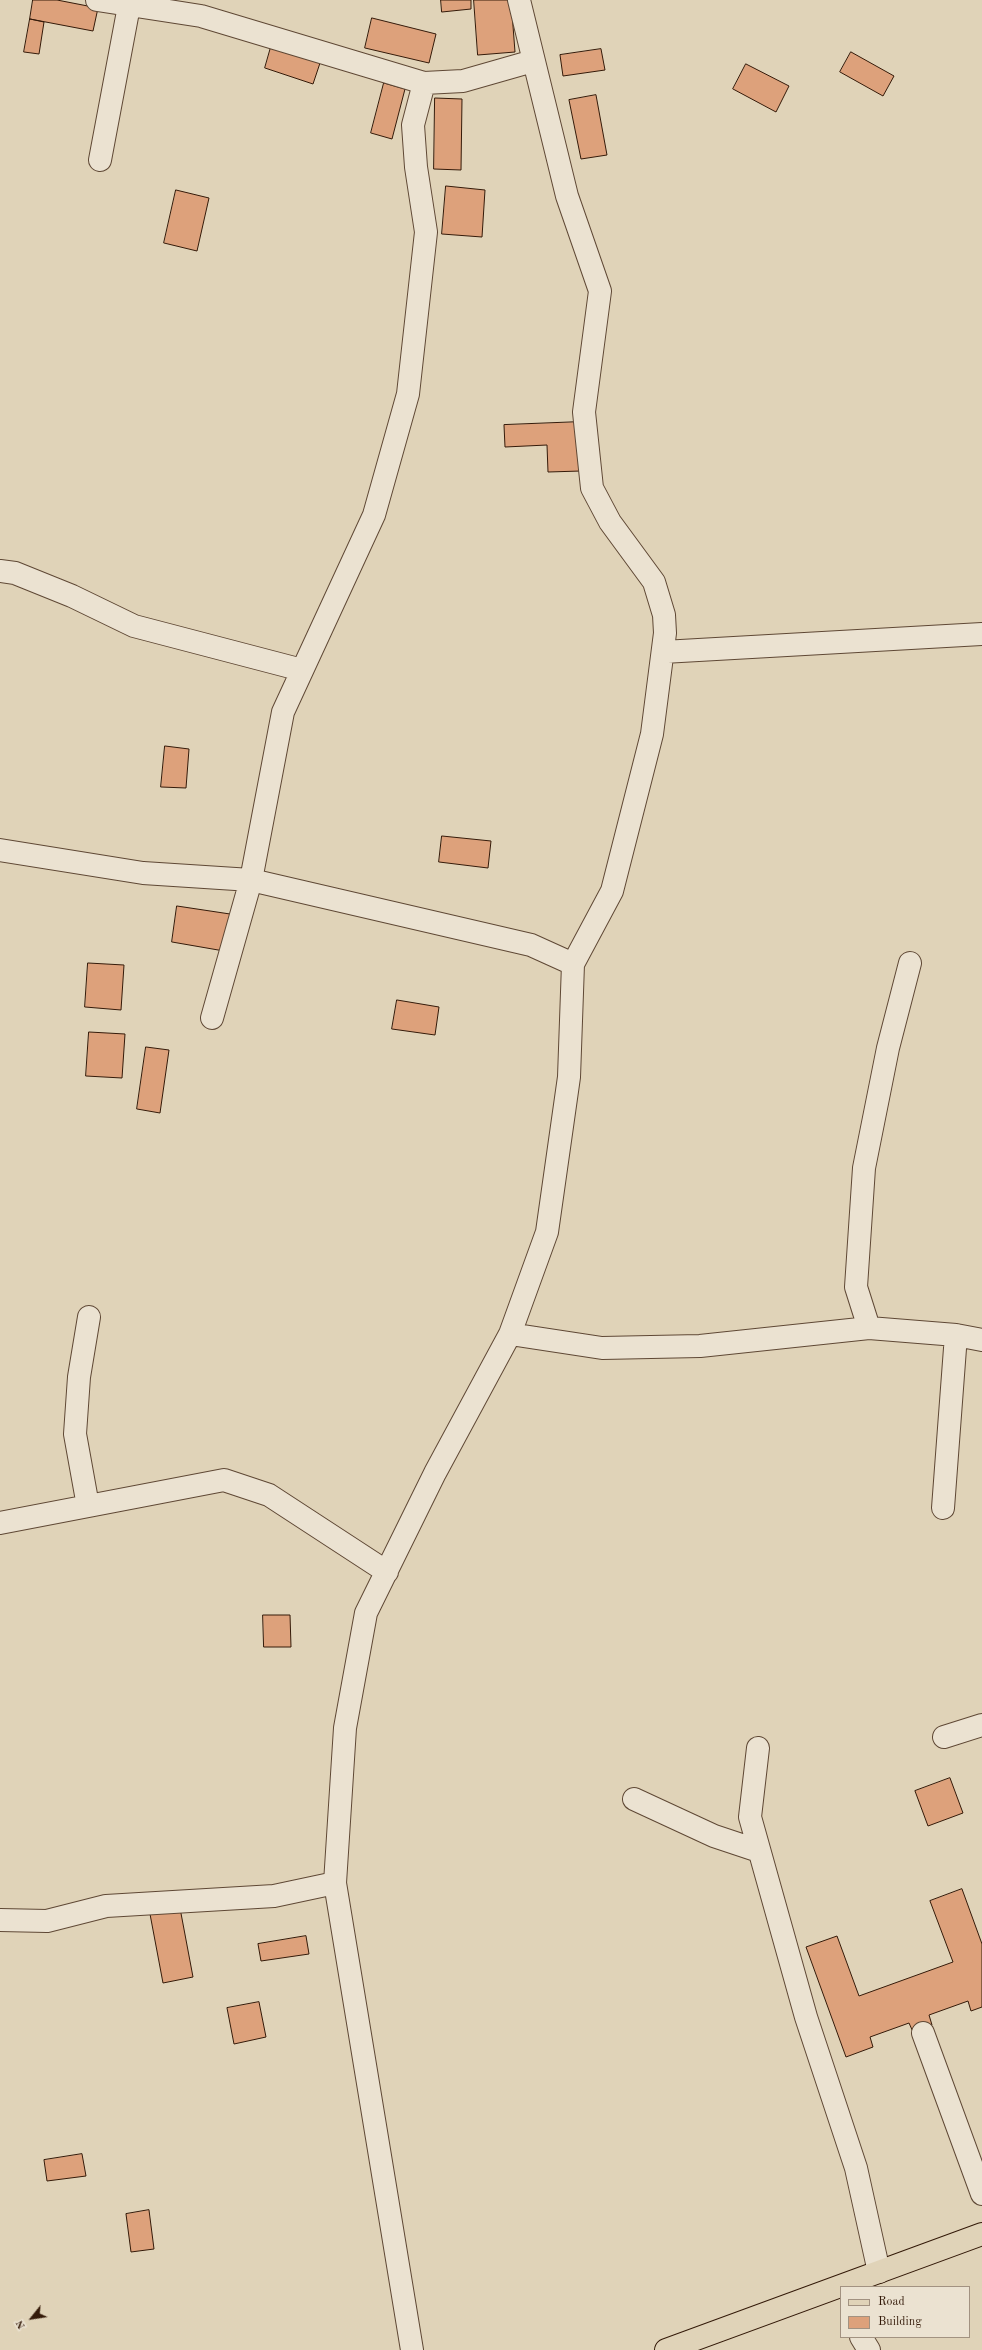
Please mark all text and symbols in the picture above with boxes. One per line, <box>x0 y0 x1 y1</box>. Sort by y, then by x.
legend <box>840 2286 970 2338</box>
text: Road <box>878 2296 905 2308</box>
north arrow <box>12 2298 52 2338</box>
text: Building <box>878 2316 922 2328</box>
text: N <box>14 2318 28 2331</box>

